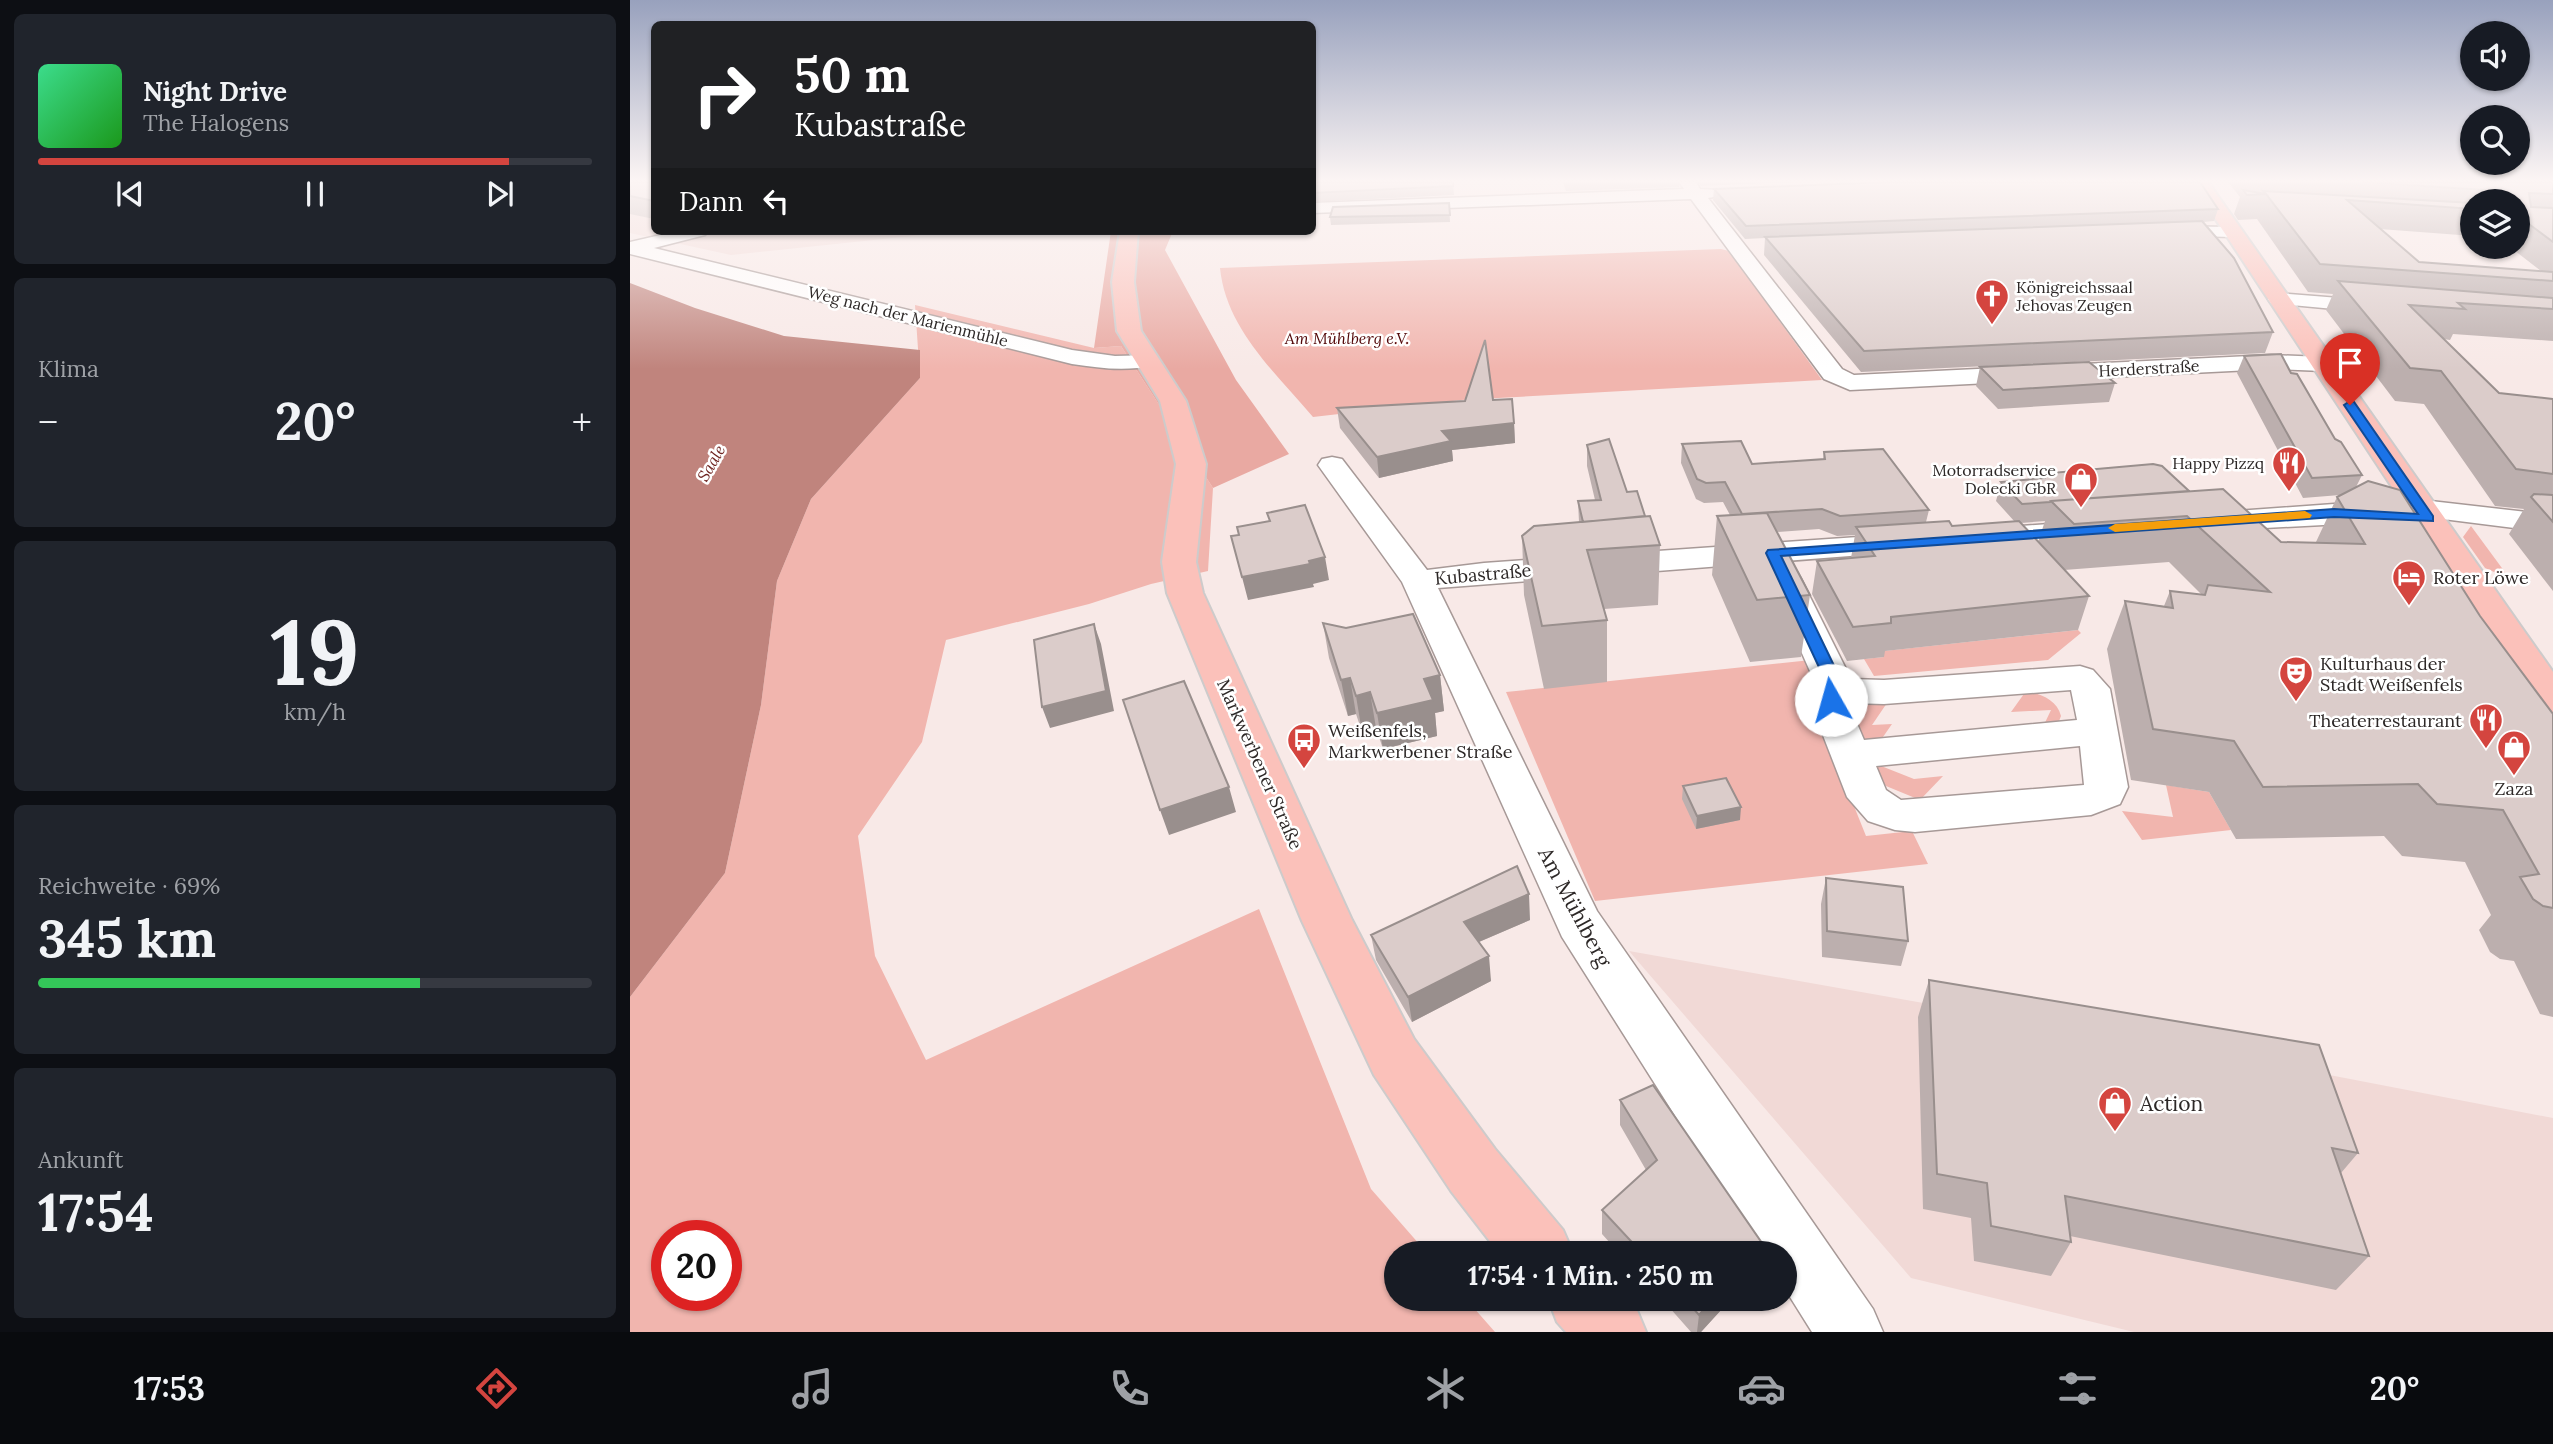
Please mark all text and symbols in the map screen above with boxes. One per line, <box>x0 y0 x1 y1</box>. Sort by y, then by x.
map controls <box>2460 21 2530 259</box>
button: sound <box>2460 21 2530 91</box>
text: 50 m <box>794 43 910 105</box>
icon: right <box>679 49 770 140</box>
text: Night Drive <box>143 75 287 108</box>
text: Kubastraße <box>794 104 966 145</box>
button: search <box>2460 105 2530 175</box>
text: The Halogens <box>143 108 289 137</box>
icon: previous <box>111 175 149 213</box>
icon: pause <box>296 175 334 213</box>
icon: next <box>481 175 519 213</box>
icon: left <box>757 182 795 220</box>
text: Dann <box>679 185 743 218</box>
button: layers <box>2460 189 2530 259</box>
church icon: Königreichssaal Jehovas Zeugen <box>1973 277 2011 326</box>
place label: Königreichssaal Jehovas Zeugen <box>2015 277 2133 315</box>
street label: Weg nach der Marienmühle <box>806 281 1011 351</box>
park label: Am Mühlberg e.V. <box>1284 328 1409 348</box>
pin <box>2320 333 2380 405</box>
icon: arrive <box>2331 344 2369 382</box>
text: Klima <box>38 354 99 383</box>
street label: Herderstraße <box>2098 355 2200 381</box>
text: 20° <box>275 388 355 454</box>
text: − <box>38 398 58 446</box>
text: + <box>572 398 592 446</box>
water label: Saale <box>693 441 730 485</box>
restaurant icon: Happy Pizzq <box>2270 444 2308 493</box>
place label: Happy Pizzq <box>2172 453 2264 473</box>
place label: Motorradservice Dolecki GbR <box>1932 460 2057 498</box>
shop icon: Motorradservice Dolecki GbR <box>2062 460 2100 509</box>
street label: Kubastraße <box>1434 558 1533 590</box>
hotel icon: Roter Löwe <box>2390 558 2428 607</box>
place label: Roter Löwe <box>2433 566 2529 589</box>
text: 19 <box>270 593 360 710</box>
place label: Kulturhaus der Stadt Weißenfels <box>2320 652 2463 696</box>
theatre icon: Kulturhaus der Stadt Weißenfels <box>2277 654 2315 703</box>
position arrow <box>1794 663 1868 737</box>
street label: Markwerbener Straße <box>1212 675 1308 853</box>
text: km/h <box>284 697 346 726</box>
restaurant icon: Theaterrestaurant <box>2467 701 2505 750</box>
place label: Theaterrestaurant <box>2309 709 2462 732</box>
place label: Weißenfels, Markwerbener Straße <box>1328 719 1513 763</box>
bus stop icon: Weißenfels, Markwerbener Straße <box>1285 721 1323 770</box>
shop icon: Zaza <box>2495 728 2533 777</box>
place label: Zaza <box>2495 777 2533 800</box>
street label: Am Mühlberg <box>1532 842 1618 972</box>
text: Reichweite · 69% <box>38 871 220 900</box>
text: 345 km <box>38 905 216 971</box>
shop icon: Action <box>2096 1084 2134 1133</box>
place label: Action <box>2139 1090 2204 1117</box>
text: Ankunft <box>38 1145 123 1174</box>
text: 17:54 <box>38 1179 154 1245</box>
speed limit sign: 20 <box>651 1220 742 1311</box>
text: 17:54 · 1 Min. · 250 m <box>1468 1259 1713 1292</box>
icon: directions <box>472 1364 521 1413</box>
icon: music <box>788 1364 837 1413</box>
icon: phone <box>1105 1364 1154 1413</box>
icon: climate <box>1421 1364 1470 1413</box>
icon: car <box>1737 1364 1786 1413</box>
icon: filters <box>2053 1364 2102 1413</box>
text: 17:53 <box>134 1368 205 1409</box>
text: 20° <box>2370 1368 2419 1409</box>

